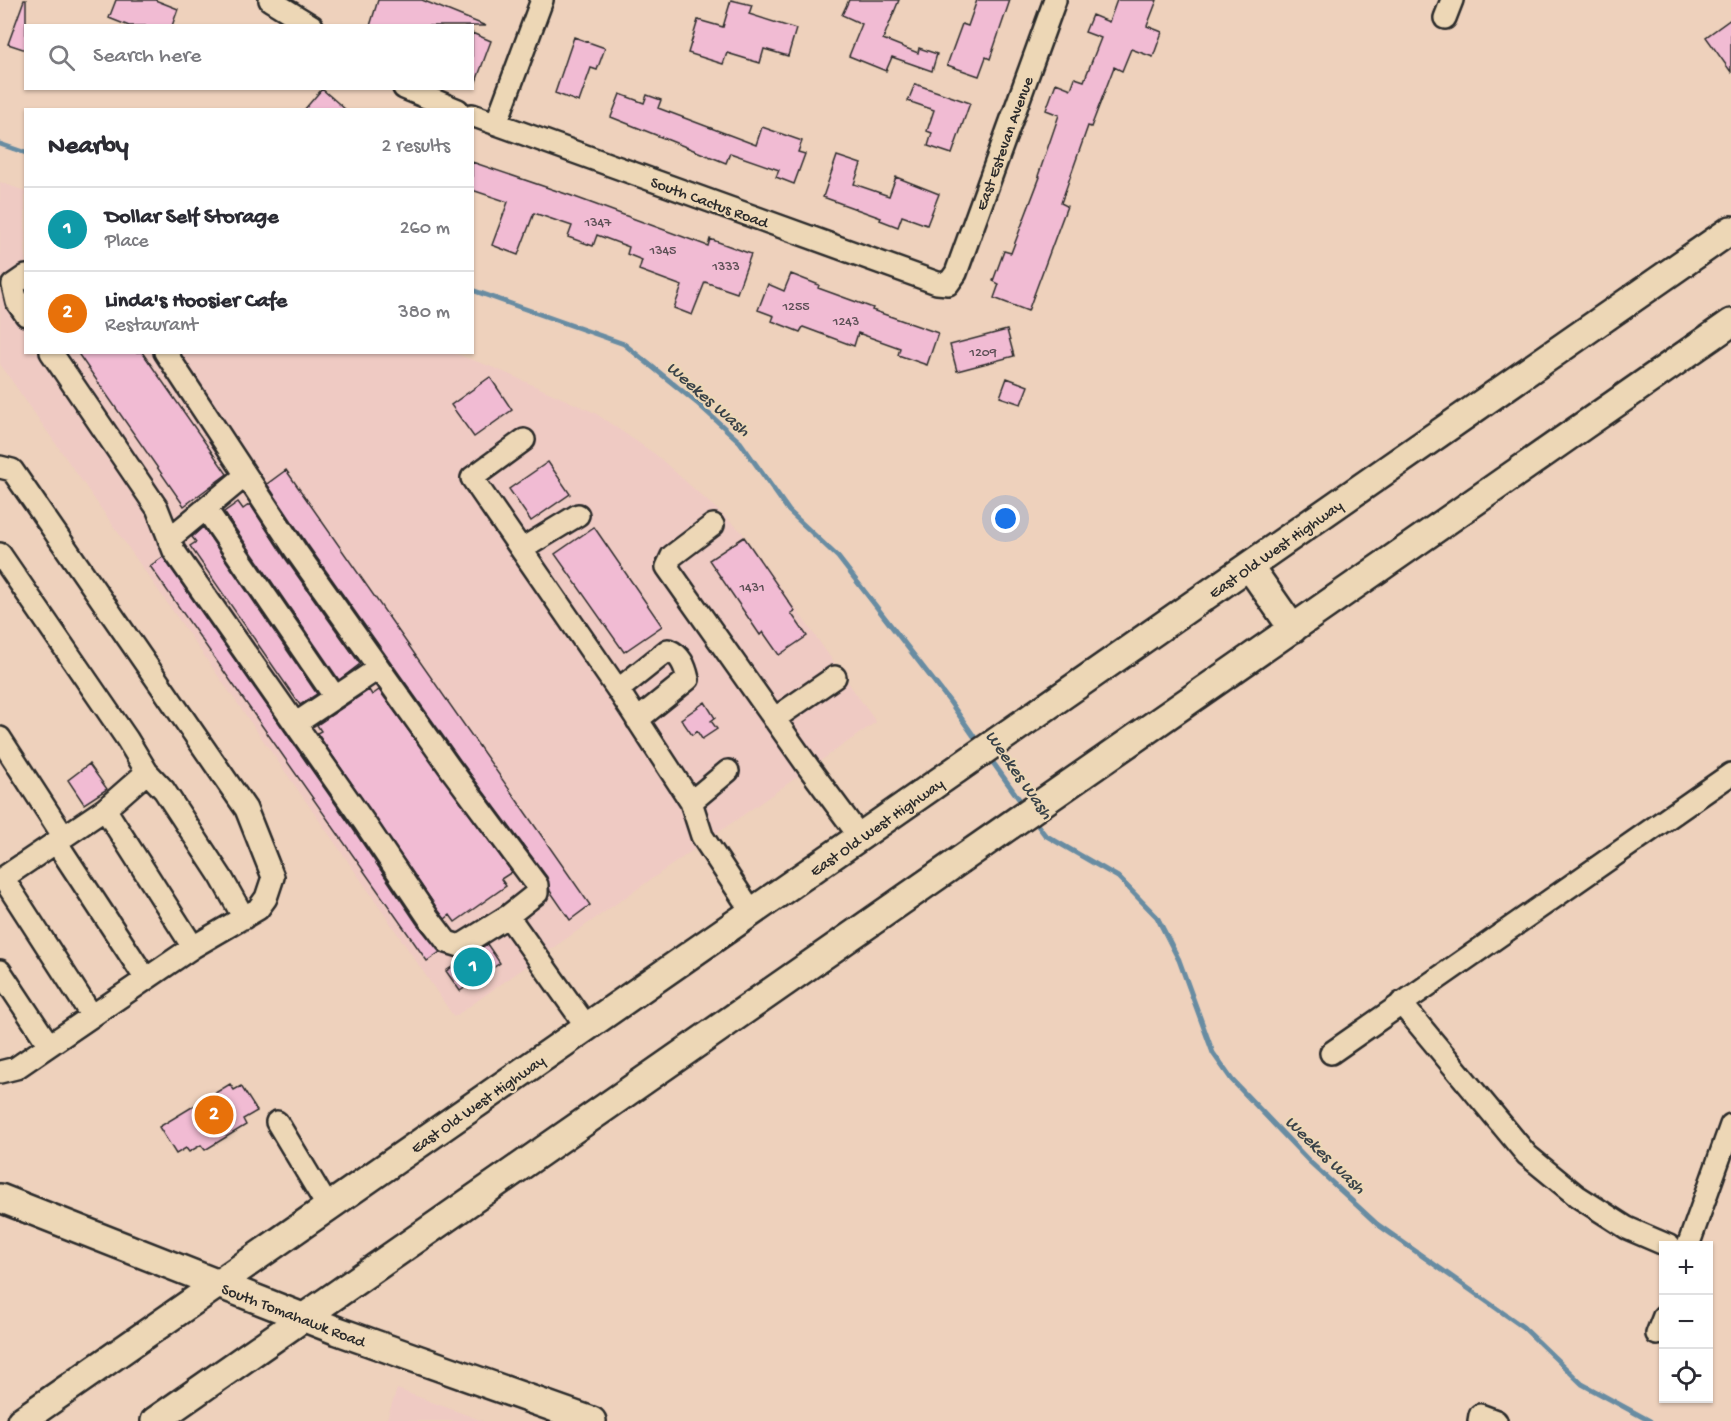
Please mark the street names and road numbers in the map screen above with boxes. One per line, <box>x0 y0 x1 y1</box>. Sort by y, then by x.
street label: East Estevan Avenue <box>973 74 1040 214</box>
street label: South Cactus Road <box>647 174 772 235</box>
street label: East Old West Highway <box>1206 497 1348 604</box>
street label: East Old West Highway <box>807 775 949 882</box>
street label: East Old West Highway <box>408 1052 550 1159</box>
street label: South Tomahawk Road <box>218 1281 369 1354</box>

